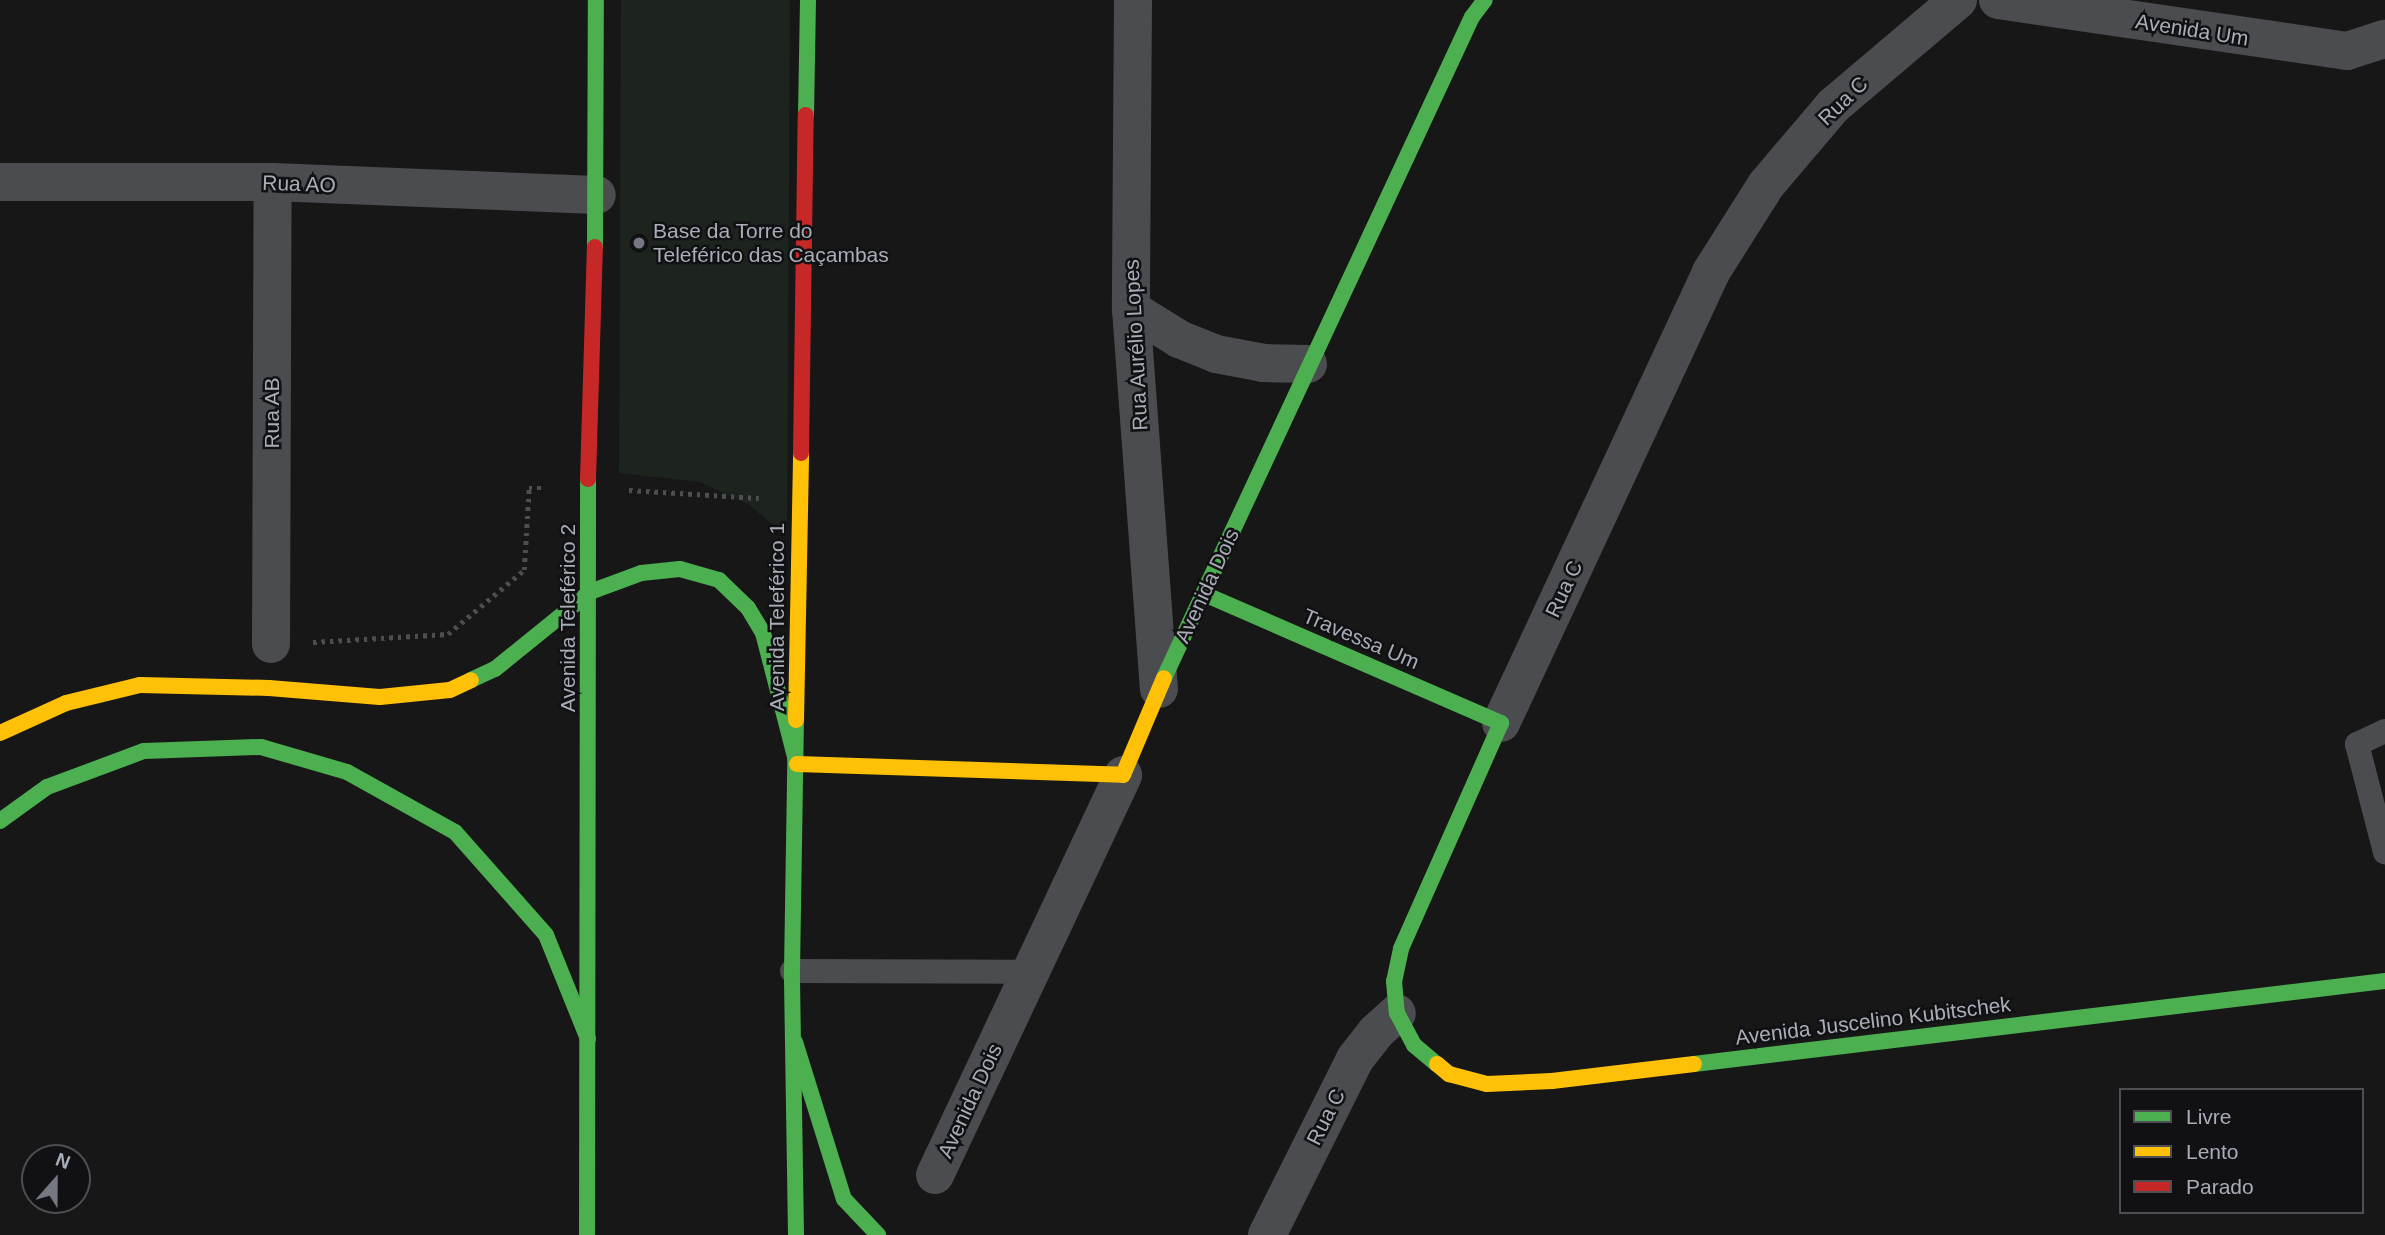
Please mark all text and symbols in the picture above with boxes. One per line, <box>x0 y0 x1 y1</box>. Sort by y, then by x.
street label: Avenida Um <box>2134 9 2250 51</box>
street label: Rua C <box>1813 71 1873 131</box>
street label: Rua AO <box>261 170 337 198</box>
place label: Base da Torre do Teleférico das Caçambas <box>653 218 889 268</box>
marker: Base da Torre do Teleférico das Caçambas <box>631 235 647 251</box>
street label: Rua Aurélio Lopes <box>1119 258 1153 432</box>
street label: Rua AB <box>259 377 285 449</box>
street label: Avenida Teleférico 1 <box>764 523 790 711</box>
street label: Avenida Teleférico 2 <box>555 524 581 712</box>
street label: Avenida Dois <box>1170 525 1244 647</box>
street label: Rua C <box>1540 557 1588 621</box>
street label: Travessa Um <box>1299 603 1423 675</box>
street label: Avenida Juscelino Kubitschek <box>1734 992 2012 1050</box>
street label: Avenida Dois <box>933 1040 1007 1162</box>
street label: Rua C <box>1301 1085 1351 1149</box>
legend <box>2119 1088 2364 1214</box>
text: Livre <box>2186 1105 2232 1128</box>
text: Lento <box>2186 1140 2239 1163</box>
north arrow <box>21 1144 91 1214</box>
text: N <box>53 1149 73 1173</box>
text: Parado <box>2186 1175 2254 1198</box>

